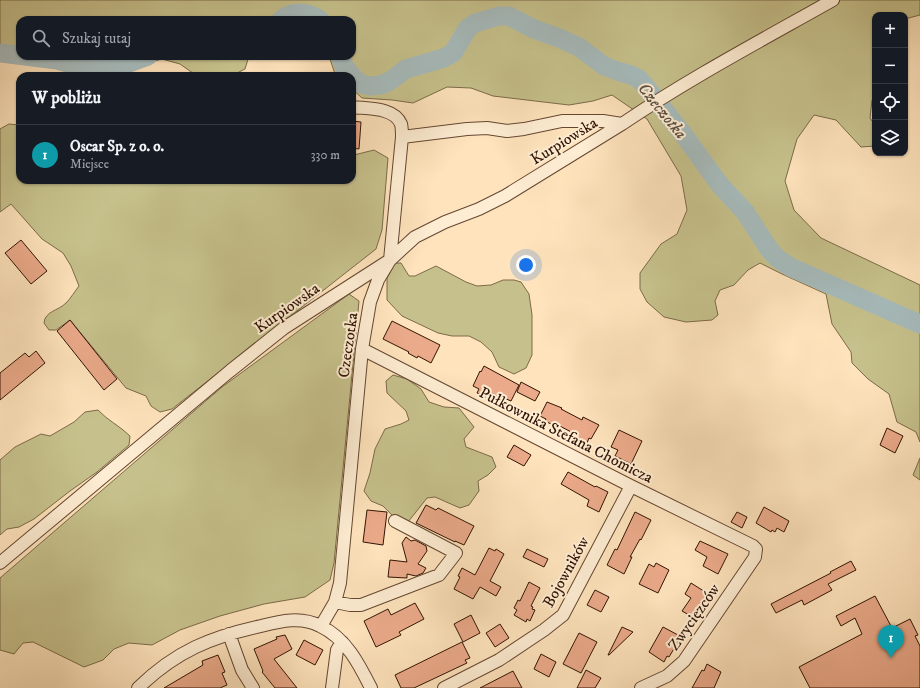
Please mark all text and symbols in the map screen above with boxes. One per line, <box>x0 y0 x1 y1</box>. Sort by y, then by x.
map controls <box>872 12 908 156</box>
button: + <box>872 12 908 48</box>
search box <box>16 16 356 60</box>
icon: search <box>30 27 52 49</box>
text: Szukaj tutaj <box>62 29 131 48</box>
button: − <box>872 48 908 84</box>
water label: Czeczotka <box>632 78 692 144</box>
button: locate <box>872 84 908 120</box>
text: W pobliżu <box>32 87 101 109</box>
street label: Kurpiowska <box>527 113 601 169</box>
button: layers <box>872 120 908 156</box>
text: Oscar Sp. z o. o. <box>70 137 164 156</box>
text: 1 <box>43 147 47 163</box>
text: 330 m <box>311 147 340 163</box>
text: Miejsce <box>70 156 109 172</box>
your location <box>516 255 536 275</box>
street label: Kurpiowska <box>251 278 324 338</box>
street label: Czeczotka <box>334 311 362 379</box>
street label: Pułkownika Stefana Chomicza <box>476 382 656 488</box>
street label: Bojowników <box>538 532 594 611</box>
street label: Zwycięzców <box>664 579 725 654</box>
pin: 1 <box>878 625 904 658</box>

